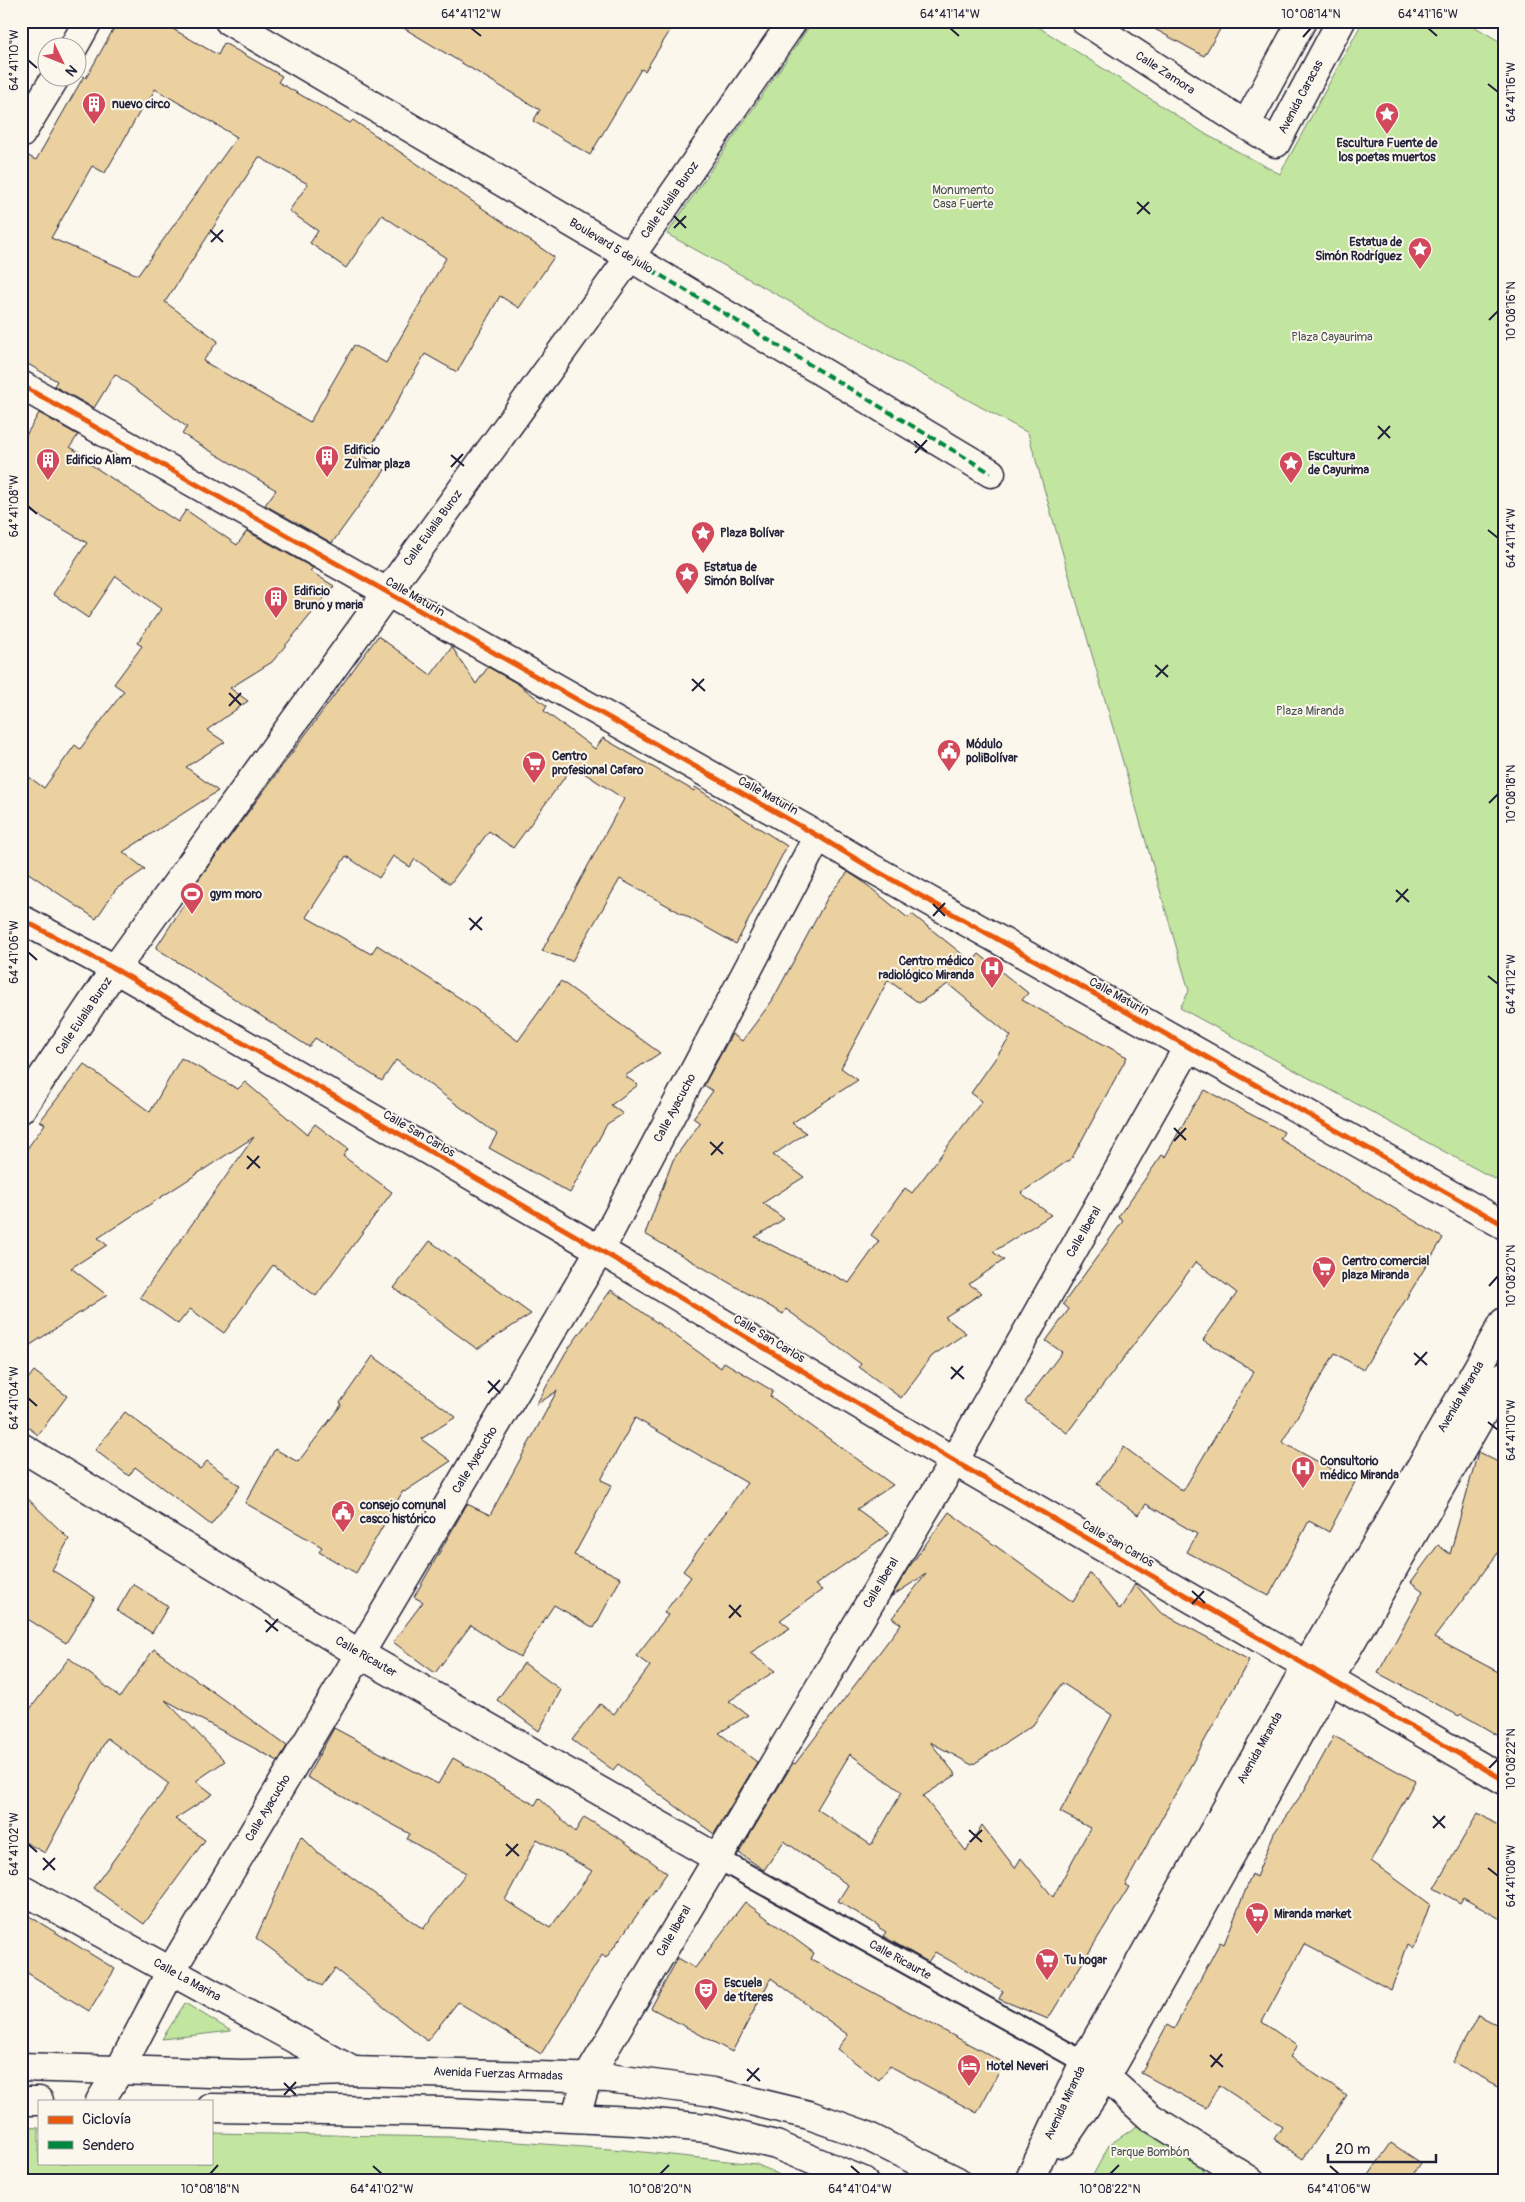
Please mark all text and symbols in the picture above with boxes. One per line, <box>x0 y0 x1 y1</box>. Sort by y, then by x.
text: 64°41'12"W <box>441 7 501 22</box>
text: 64°41'14"W <box>920 7 980 22</box>
text: 10°08'14"N <box>1281 7 1341 22</box>
text: 64°41'16"W <box>1398 7 1458 22</box>
text: 64°41'10"W <box>7 29 22 91</box>
north arrow <box>38 38 88 88</box>
street label: Calle Zamora <box>1132 48 1198 98</box>
street label: Avenida Caracas <box>1275 57 1327 136</box>
text: N <box>62 61 81 80</box>
text: 64°41'16"W <box>1504 62 1519 122</box>
building icon: nuevo circo <box>81 91 107 125</box>
place label: nuevo circo <box>112 97 171 112</box>
place icon: Escultura Fuente de los poetas muertos <box>1374 101 1400 135</box>
place label: Escultura Fuente de los poetas muertos <box>1337 136 1438 165</box>
street label: Calle Eulalia Buroz <box>638 159 702 241</box>
park label: Monumento Casa Fuerte <box>932 183 994 212</box>
street label: Boulevard 5 de julio <box>566 215 656 277</box>
place label: Estatua de Simón Rodríguez <box>1315 235 1403 264</box>
place icon: Estatua de Simón Rodríguez <box>1407 236 1433 270</box>
text: 10°08'16"N <box>1504 281 1519 341</box>
park label: Plaza Cayaurima <box>1291 330 1373 345</box>
place label: Edificio Zulmar plaza <box>344 443 411 472</box>
building icon: Edificio Zulmar plaza <box>314 444 340 478</box>
building icon: Edificio Alam <box>35 447 61 481</box>
place label: Escultura de Cayurima <box>1308 449 1369 478</box>
place icon: Escultura de Cayurima <box>1278 450 1304 484</box>
place label: Edificio Alam <box>66 453 132 468</box>
text: 64°41'08"W <box>7 475 22 537</box>
street label: Calle Eulalia Buroz <box>400 487 466 569</box>
text: 64°41'14"W <box>1504 508 1519 568</box>
place icon: Plaza Bolívar <box>690 520 716 554</box>
place label: Plaza Bolívar <box>720 526 785 541</box>
place label: Estatua de Simón Bolívar <box>704 560 775 589</box>
place icon: Estatua de Simón Bolívar <box>674 561 700 595</box>
street label: Calle Maturín <box>383 574 448 620</box>
place label: Edificio Bruno y maria <box>294 584 364 613</box>
building icon: Edificio Bruno y maria <box>263 585 289 619</box>
park label: Plaza Miranda <box>1276 704 1344 719</box>
place label: Módulo poliBolívar <box>966 737 1019 766</box>
public building icon: Módulo poliBolívar <box>936 738 962 772</box>
place label: Centro profesional Cafaro <box>552 749 644 778</box>
supermarket icon: Centro profesional Cafaro <box>521 750 547 784</box>
text: 10°08'18"N <box>1504 765 1519 823</box>
street label: Calle Maturín <box>735 773 801 819</box>
sports icon: gym moro <box>179 881 205 915</box>
place label: gym moro <box>210 887 263 902</box>
text: 64°41'06"W <box>7 920 22 984</box>
place label: Centro médico radiológico Miranda <box>878 954 975 983</box>
text: 64°41'12"W <box>1504 954 1519 1014</box>
hospital icon: Centro médico radiológico Miranda <box>979 955 1005 989</box>
street label: Calle Eulalia Buroz <box>52 974 116 1058</box>
street label: Calle Maturín <box>1086 974 1152 1020</box>
street label: Calle Ayacucho <box>651 1071 700 1145</box>
street label: Calle San Carlos <box>380 1107 458 1161</box>
street label: Calle liberal <box>1063 1204 1105 1260</box>
text: 10°08'20"N <box>1504 1245 1519 1307</box>
place label: Centro comercial plaza Miranda <box>1342 1254 1430 1283</box>
supermarket icon: Centro comercial plaza Miranda <box>1311 1255 1337 1289</box>
street label: Calle San Carlos <box>731 1312 808 1367</box>
street label: Avenida Miranda <box>1435 1358 1488 1435</box>
text: 64°41'04"W <box>7 1366 22 1430</box>
text: 64°41'10"W <box>1504 1399 1519 1461</box>
street label: Calle Ayacucho <box>449 1423 501 1496</box>
place label: Consultorio médico Miranda <box>1320 1454 1399 1483</box>
hospital icon: Consultorio médico Miranda <box>1290 1455 1316 1489</box>
place label: consejo comunal casco histórico <box>359 1498 446 1527</box>
public building icon: consejo comunal casco histórico <box>330 1499 356 1533</box>
street label: Calle San Carlos <box>1079 1517 1157 1571</box>
street label: Calle liberal <box>860 1555 902 1611</box>
street label: Calle Ricauter <box>332 1633 400 1681</box>
street label: Avenida Miranda <box>1234 1709 1286 1786</box>
text: 10°08'22"N <box>1504 1728 1519 1790</box>
street label: Calle Ayacucho <box>242 1771 294 1844</box>
text: 64°41'02"W <box>7 1812 22 1876</box>
text: 64°41'08"W <box>1504 1845 1519 1907</box>
supermarket icon: Miranda market <box>1244 1901 1270 1935</box>
street label: Calle liberal <box>653 1903 695 1959</box>
place label: Miranda market <box>1274 1907 1353 1922</box>
street label: Calle Ricaurte <box>866 1937 934 1983</box>
supermarket icon: Tu hogar <box>1034 1947 1060 1981</box>
place label: Tu hogar <box>1063 1953 1108 1968</box>
street label: Calle La Marina <box>151 1955 224 2005</box>
place label: Escuela de títeres <box>724 1976 773 2005</box>
theatre icon: Escuela de títeres <box>693 1977 719 2011</box>
hotel icon: Hotel Neveri <box>956 2053 982 2087</box>
place label: Hotel Neveri <box>986 2059 1048 2074</box>
street label: Avenida Miranda <box>1041 2063 1089 2142</box>
street label: Avenida Fuerzas Armadas <box>433 2064 564 2084</box>
legend <box>38 2100 212 2164</box>
text: Ciclovía <box>82 2110 131 2129</box>
scale bar <box>1328 2132 1435 2164</box>
text: Sendero <box>82 2136 134 2155</box>
text: 20 m <box>1335 2140 1370 2159</box>
park label: Parque Bombón <box>1111 2145 1190 2160</box>
text: 10°08'18"N <box>181 2182 239 2197</box>
text: 64°41'02"W <box>350 2182 414 2197</box>
text: 10°08'20"N <box>629 2182 691 2197</box>
text: 64°41'04"W <box>828 2182 892 2197</box>
text: 10°08'22"N <box>1079 2182 1141 2197</box>
text: 64°41'06"W <box>1307 2182 1371 2197</box>

